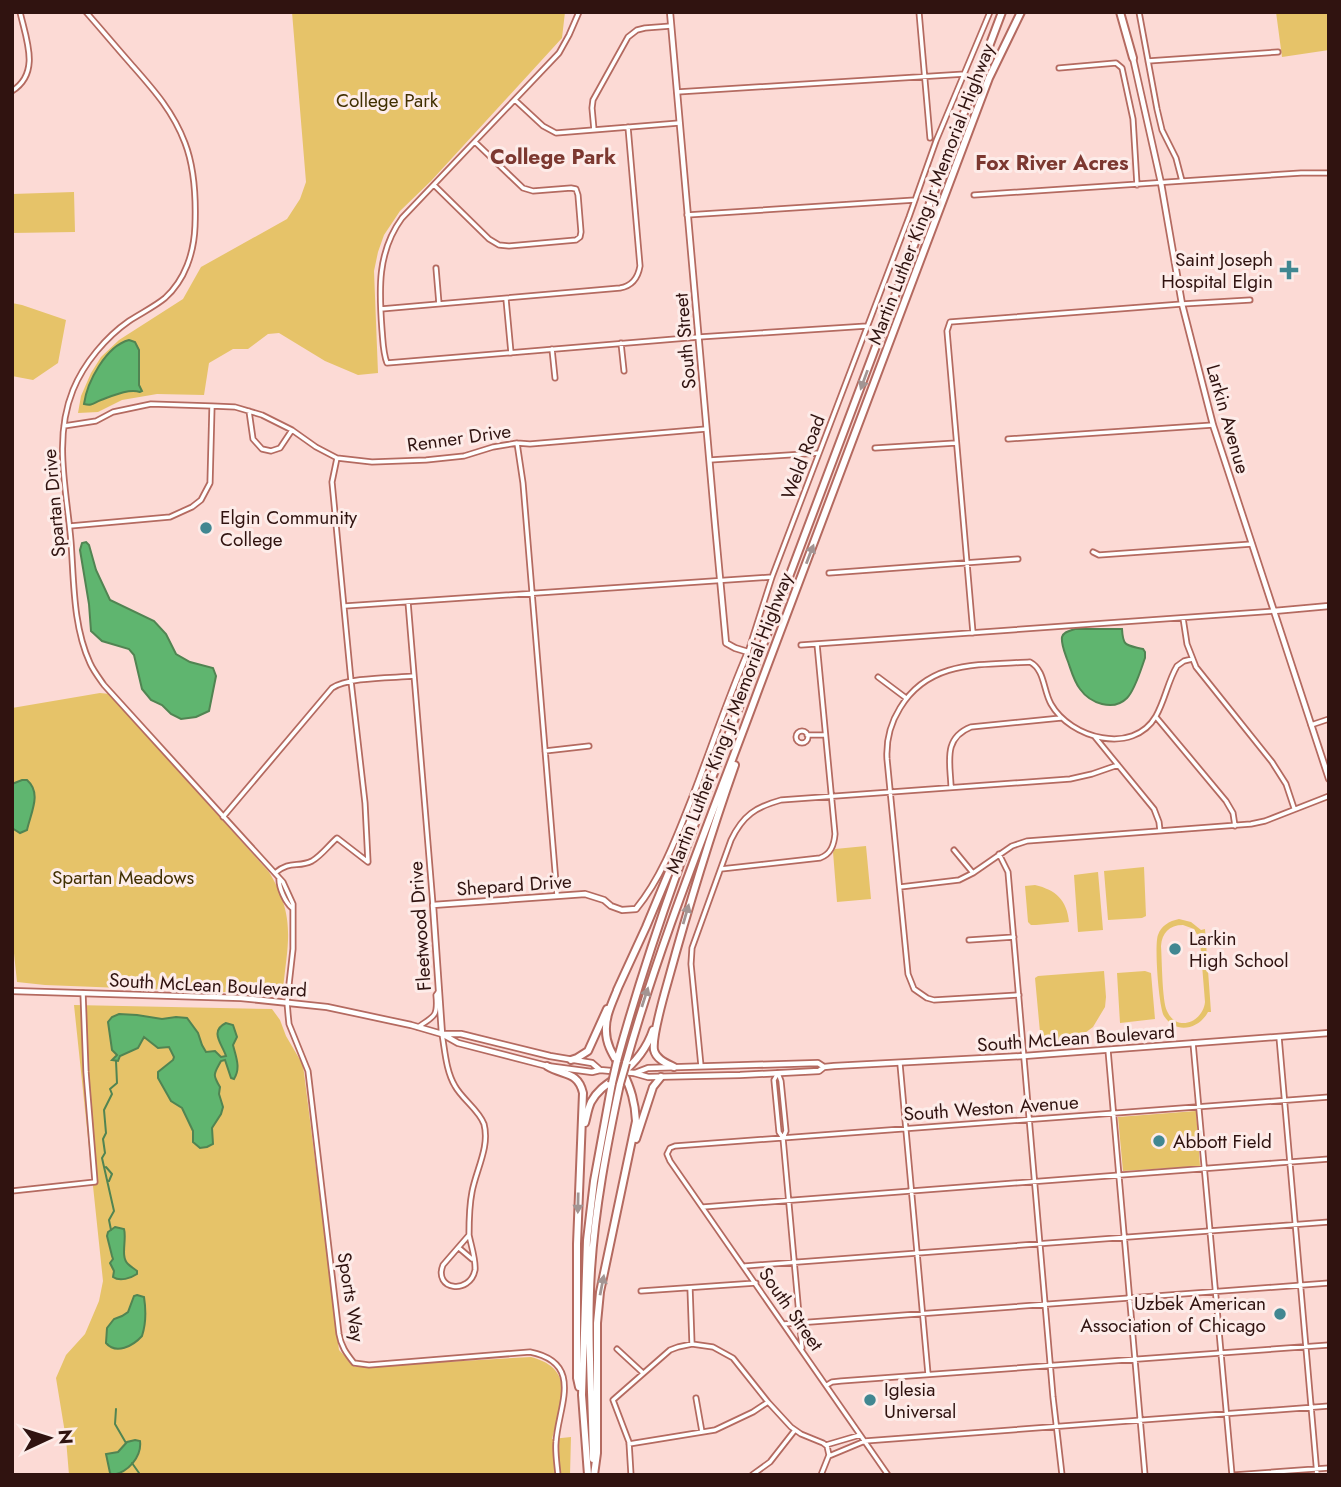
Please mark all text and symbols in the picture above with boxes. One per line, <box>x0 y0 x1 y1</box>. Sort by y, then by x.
street label: Martin Luther King Jr Memorial Highway <box>861 39 1001 348</box>
park label: College Park <box>336 87 439 114</box>
district label: College Park <box>490 142 616 172</box>
district label: Fox River Acres <box>975 148 1129 178</box>
place label: Saint Joseph Hospital Elgin <box>1161 246 1273 295</box>
marker: Saint Joseph Hospital Elgin <box>1279 260 1299 280</box>
street label: South Street <box>667 291 703 390</box>
street label: Larkin Avenue <box>1200 361 1257 477</box>
one-way arrow <box>858 369 869 390</box>
street label: Weld Road <box>774 411 832 503</box>
street label: Renner Drive <box>405 417 513 459</box>
street label: Spartan Drive <box>36 448 72 558</box>
place label: Elgin Community College <box>220 504 358 553</box>
marker: Elgin Community College <box>198 520 214 536</box>
one-way arrow <box>805 544 816 565</box>
street label: Martin Luther King Jr Memorial Highway <box>659 568 799 877</box>
street label: Fleetwood Drive <box>402 860 438 992</box>
park label: Spartan Meadows <box>52 864 194 891</box>
street label: Shepard Drive <box>455 867 573 902</box>
one-way arrow <box>682 904 692 925</box>
place label: Larkin High School <box>1189 925 1289 974</box>
marker: Larkin High School <box>1167 941 1183 957</box>
street label: South McLean Boulevard <box>108 966 308 1004</box>
one-way arrow <box>640 986 651 1007</box>
street label: South McLean Boulevard <box>976 1018 1176 1058</box>
street label: South Weston Avenue <box>903 1088 1080 1128</box>
place label: Abbott Field <box>1173 1128 1272 1155</box>
marker: Abbott Field <box>1151 1133 1167 1149</box>
one-way arrow <box>572 1192 583 1214</box>
street label: Sports Way <box>331 1250 372 1344</box>
street label: South Street <box>752 1262 830 1357</box>
one-way arrow <box>596 1274 607 1296</box>
place label: Uzbek American Association of Chicago <box>1080 1290 1266 1339</box>
marker: Uzbek American Association of Chicago <box>1272 1306 1288 1322</box>
place label: Iglesia Universal <box>884 1376 956 1425</box>
marker: Iglesia Universal <box>862 1392 878 1408</box>
north arrow <box>14 1403 84 1473</box>
text: N <box>51 1428 79 1445</box>

